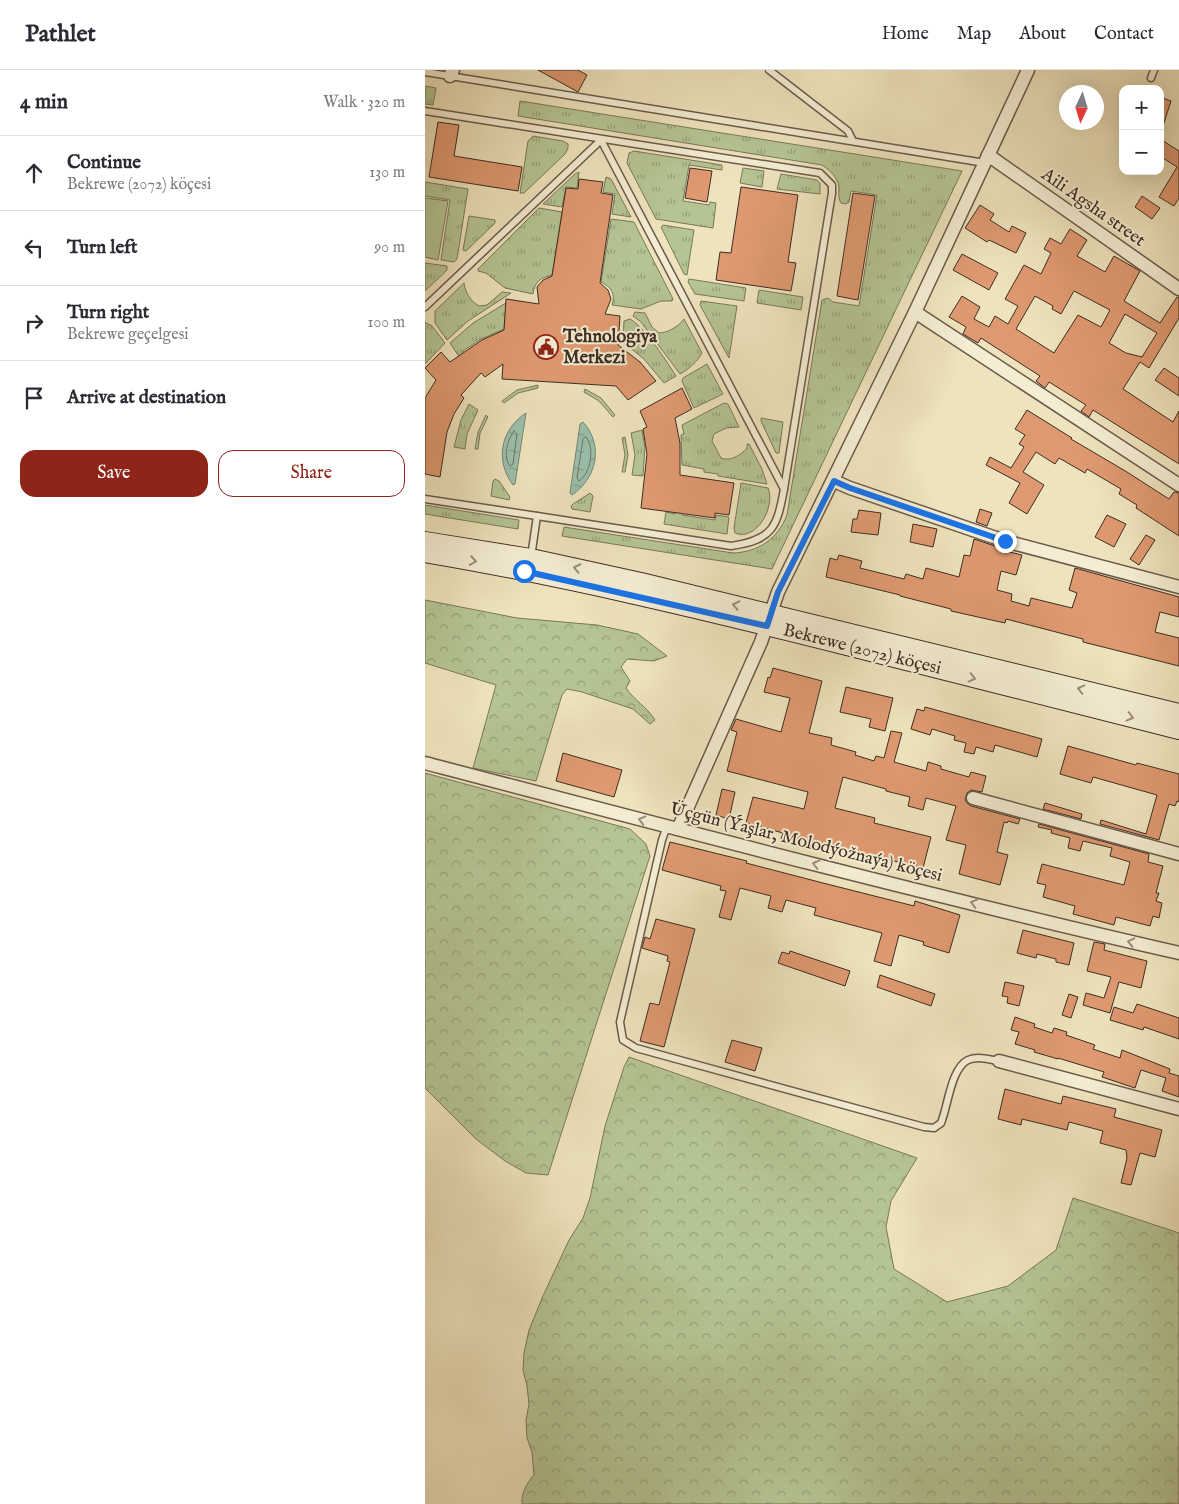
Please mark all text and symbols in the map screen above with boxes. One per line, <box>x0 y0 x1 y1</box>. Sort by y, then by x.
text: Pathlet <box>25 19 96 50</box>
text: Home <box>882 23 929 46</box>
text: Map <box>957 23 991 46</box>
text: About <box>1019 23 1066 46</box>
text: Contact <box>1094 23 1154 46</box>
north arrow <box>1059 85 1104 130</box>
map controls <box>1119 85 1164 175</box>
button: + <box>1119 85 1164 130</box>
text: 4 min <box>20 89 68 116</box>
text: Walk · 320 m <box>323 93 405 113</box>
button: − <box>1119 130 1164 175</box>
text: Continue <box>67 151 141 175</box>
icon: ahead <box>20 159 48 187</box>
text: 130 m <box>369 163 405 183</box>
street label: Aili Agsha street <box>1036 163 1150 252</box>
text: Bekrewe (2072) köçesi <box>67 175 211 195</box>
icon: left <box>20 234 48 262</box>
text: Turn left <box>67 236 138 260</box>
text: 90 m <box>374 238 405 258</box>
text: Turn right <box>67 301 149 325</box>
icon: right <box>20 309 48 337</box>
text: 100 m <box>368 313 405 333</box>
text: Bekrewe geçelgesi <box>67 325 189 345</box>
place label: Tehnologiya Merkezi <box>562 326 658 370</box>
public building icon: Tehnologiya Merkezi <box>533 334 559 360</box>
icon: arrive <box>20 384 48 412</box>
text: Arrive at destination <box>67 386 226 410</box>
button: Save <box>20 450 208 497</box>
button: Share <box>218 450 405 497</box>
route end <box>994 530 1017 553</box>
one-way arrow <box>469 556 477 566</box>
route start <box>513 560 536 583</box>
one-way arrow <box>573 563 582 574</box>
one-way arrow <box>731 600 740 611</box>
street label: Bekrewe (2072) köçesi <box>781 619 944 681</box>
one-way arrow <box>968 672 977 683</box>
one-way arrow <box>1077 684 1085 694</box>
one-way arrow <box>1125 712 1133 722</box>
street label: Üçgün (Ýaşlar, Molodýožnaýa) köçesi <box>667 796 945 888</box>
one-way arrow <box>637 815 646 826</box>
one-way arrow <box>812 859 821 870</box>
one-way arrow <box>969 898 978 909</box>
one-way arrow <box>1127 937 1136 948</box>

